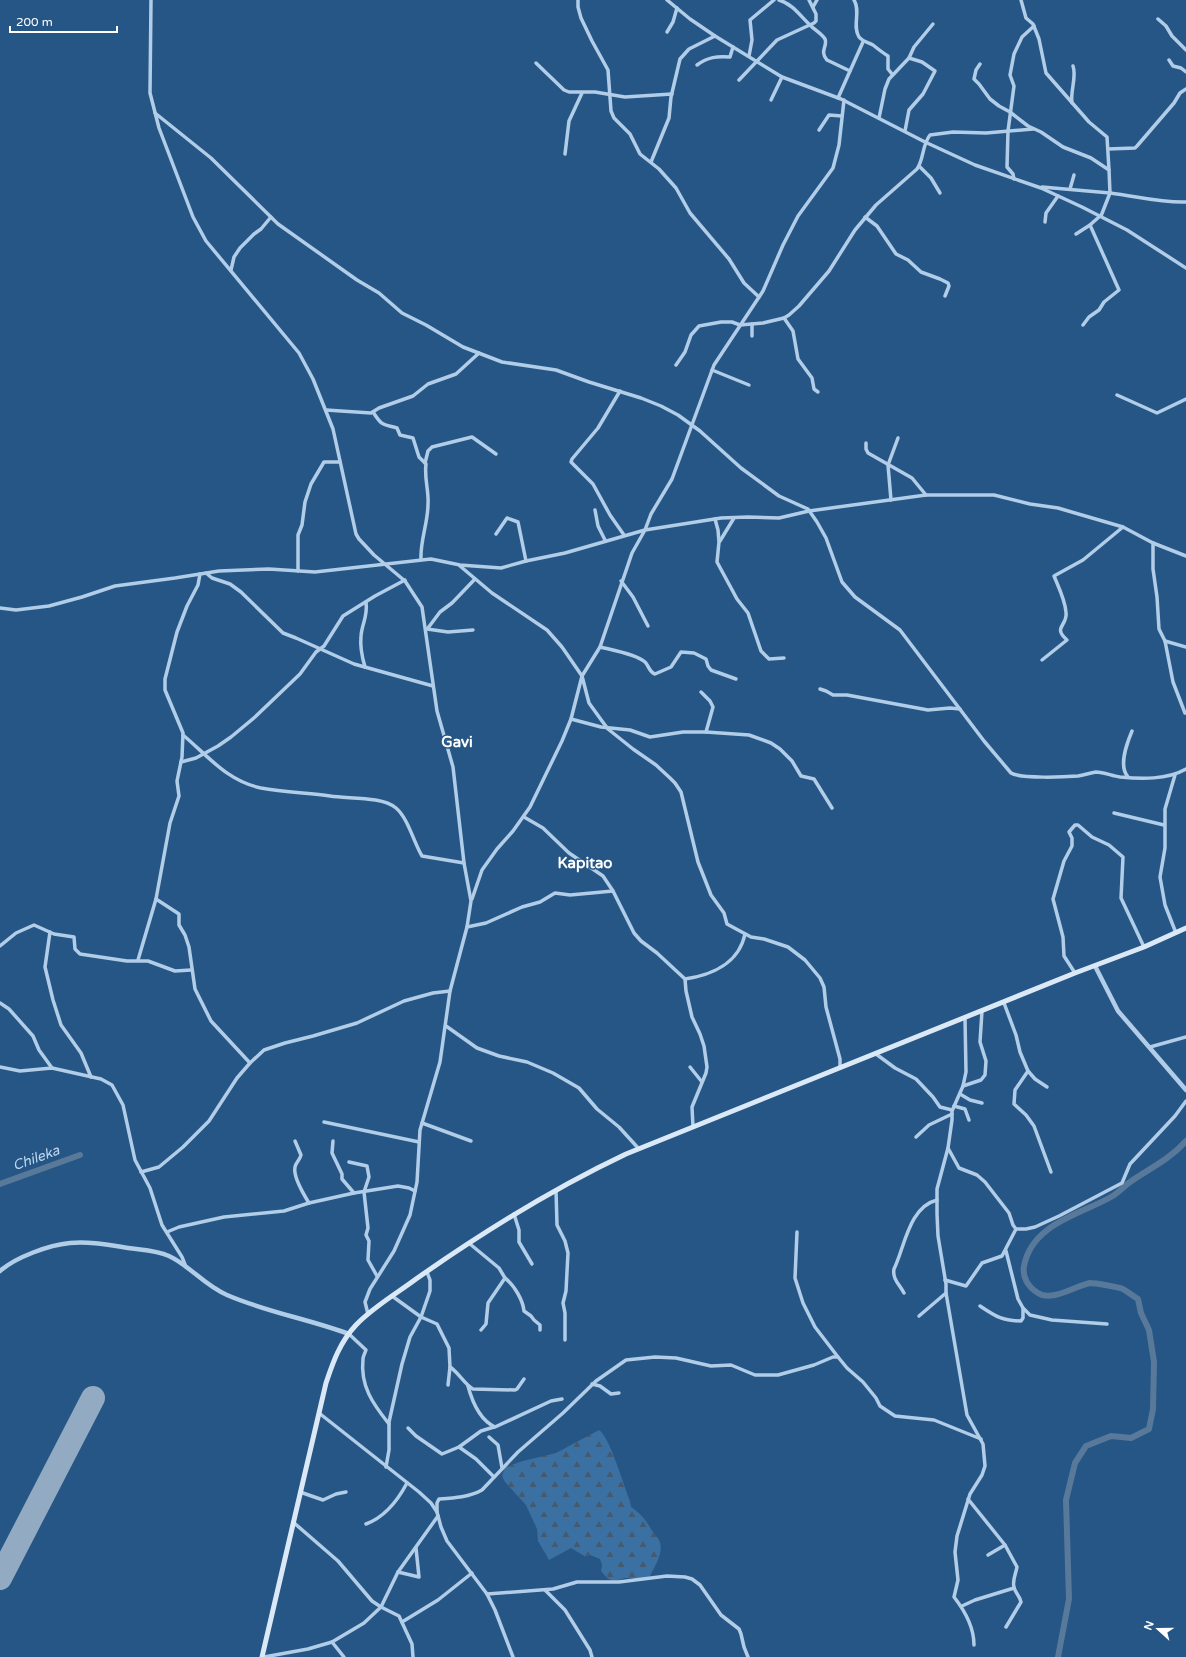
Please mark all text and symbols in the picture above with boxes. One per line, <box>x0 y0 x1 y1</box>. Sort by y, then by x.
scale bar <box>10 8 117 34</box>
text: 200 m <box>16 15 53 29</box>
district label: Gavi <box>441 733 473 751</box>
district label: Kapitao <box>558 854 612 873</box>
water label: Chileka <box>10 1141 63 1174</box>
north arrow <box>1138 1609 1178 1649</box>
text: N <box>1141 1619 1157 1632</box>

